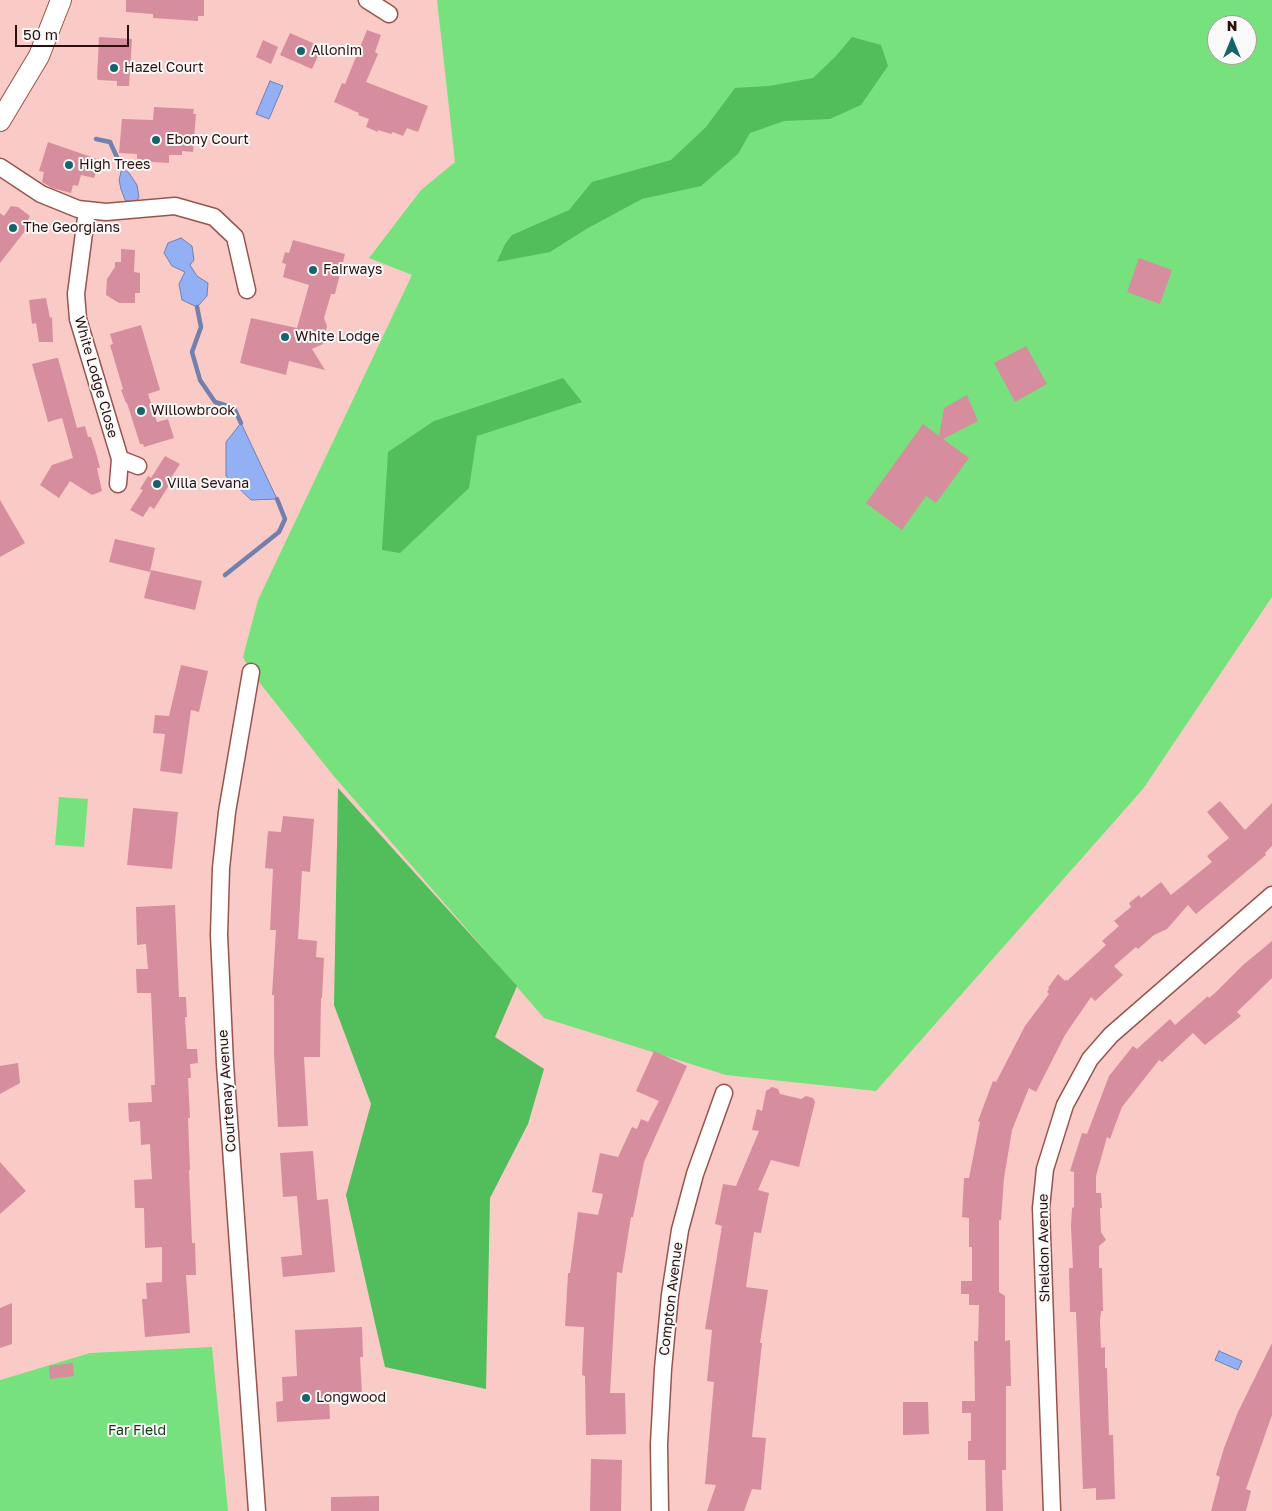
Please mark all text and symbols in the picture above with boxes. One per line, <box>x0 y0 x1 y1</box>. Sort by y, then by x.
scale bar <box>18 15 131 47</box>
north arrow <box>1207 15 1257 65</box>
text: N <box>1227 17 1237 34</box>
text: 50 m <box>23 25 58 43</box>
place label: Allonim <box>311 43 362 59</box>
marker: Allonim <box>295 45 307 57</box>
place label: Hazel Court <box>124 60 204 76</box>
marker: Hazel Court <box>108 62 120 74</box>
place label: Ebony Court <box>166 132 249 148</box>
marker: Ebony Court <box>150 134 162 146</box>
place label: High Trees <box>79 157 151 173</box>
marker: High Trees <box>63 159 75 171</box>
place label: The Georgians <box>23 220 120 236</box>
marker: The Georgians <box>7 222 19 234</box>
place label: Fairways <box>323 262 382 278</box>
marker: Fairways <box>307 264 319 276</box>
street label: White Lodge Close <box>71 314 121 440</box>
place label: White Lodge <box>295 329 380 345</box>
marker: White Lodge <box>279 331 291 343</box>
place label: Willowbrook <box>151 403 235 419</box>
marker: Willowbrook <box>135 405 147 417</box>
place label: Villa Sevana <box>167 476 249 492</box>
marker: Villa Sevana <box>151 478 163 490</box>
street label: Courtenay Avenue <box>214 1029 240 1153</box>
street label: Sheldon Avenue <box>1035 1194 1053 1302</box>
street label: Compton Avenue <box>656 1241 686 1357</box>
place label: Longwood <box>316 1390 386 1406</box>
marker: Longwood <box>300 1392 312 1404</box>
park label: Far Field <box>108 1423 166 1439</box>

